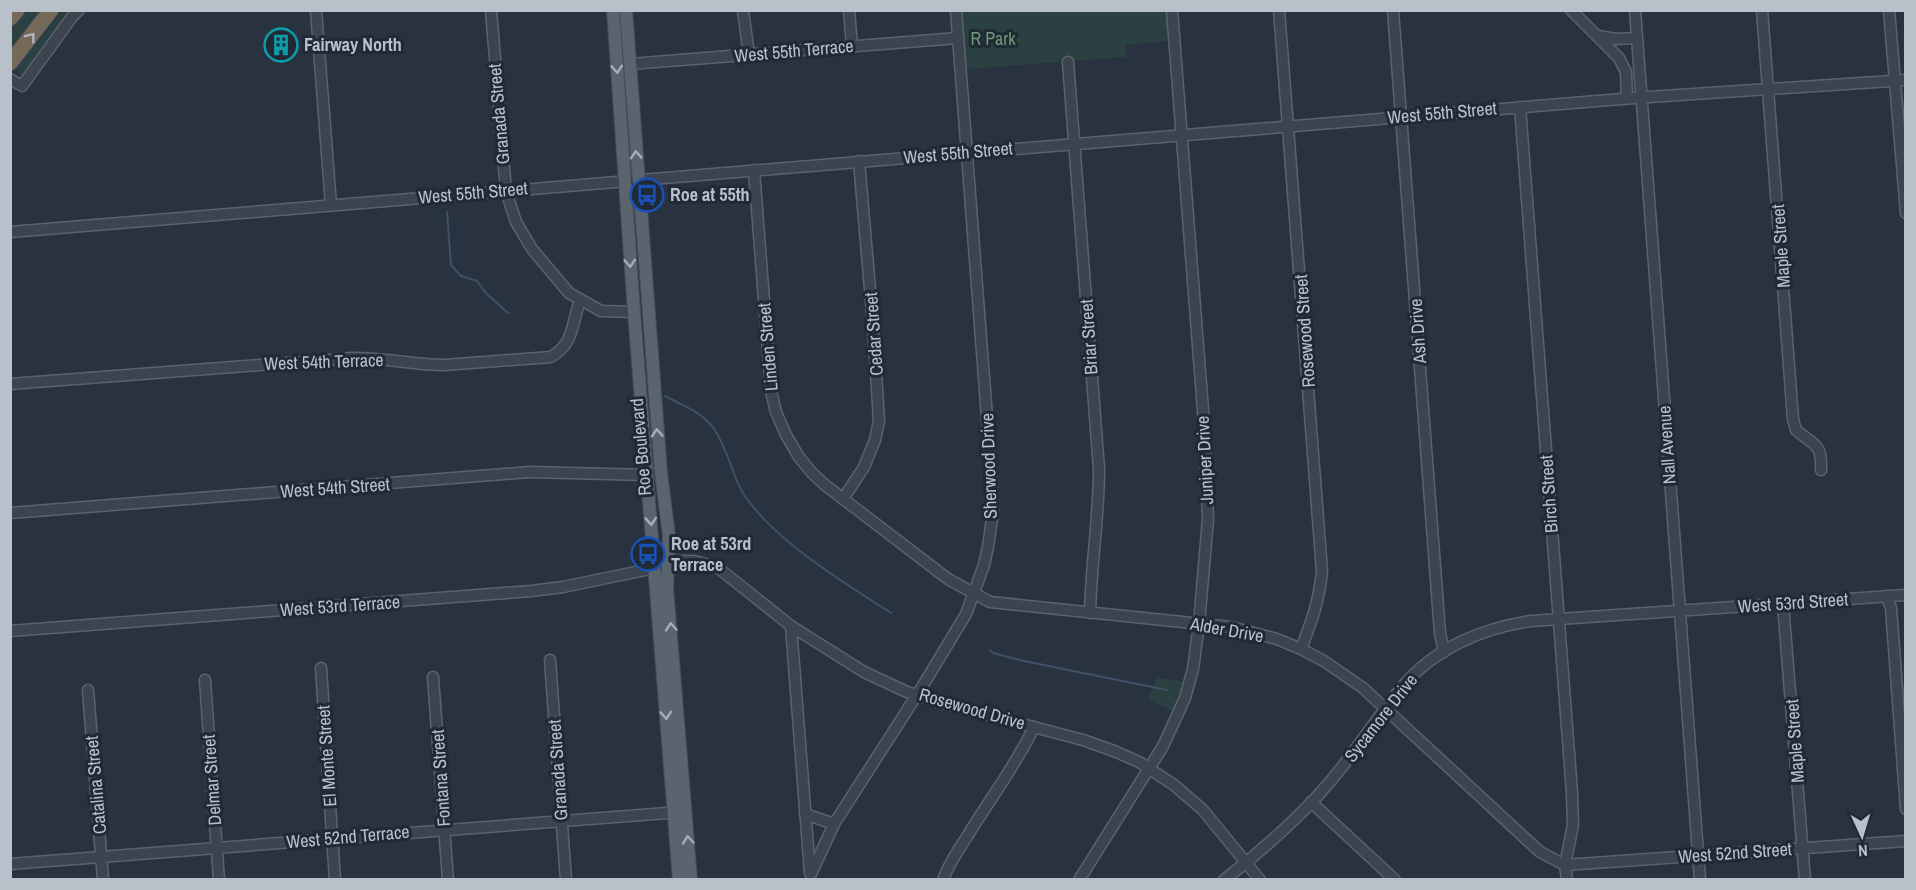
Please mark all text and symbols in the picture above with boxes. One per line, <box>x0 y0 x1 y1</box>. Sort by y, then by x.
park label: R Park <box>970 26 1016 51</box>
building icon: Fairway North <box>263 27 299 63</box>
place label: Fairway North <box>304 32 402 57</box>
one-way arrow <box>23 33 34 44</box>
street label: West 55th Terrace <box>733 33 854 68</box>
street label: Granada Street <box>482 63 515 165</box>
one-way arrow <box>610 64 623 73</box>
street label: West 55th Street <box>1386 95 1498 130</box>
street label: West 55th Street <box>902 135 1014 170</box>
one-way arrow <box>630 150 643 160</box>
street label: West 55th Street <box>417 175 529 210</box>
bus stop icon: Roe at 55th <box>629 177 665 213</box>
place label: Roe at 55th <box>670 182 750 207</box>
street label: Maple Street <box>1765 203 1796 289</box>
one-way arrow <box>623 259 636 268</box>
street label: Rosewood Street <box>1288 274 1321 388</box>
street label: Cedar Street <box>858 291 889 377</box>
street label: Ash Drive <box>1403 298 1432 365</box>
street label: Briar Street <box>1073 299 1104 376</box>
street label: Linden Street <box>751 302 784 392</box>
street label: West 54th Terrace <box>264 347 384 376</box>
street label: Roe Boulevard <box>624 397 657 497</box>
street label: Nall Avenue <box>1651 405 1682 485</box>
street label: Sherwood Drive <box>974 413 1003 519</box>
street label: Juniper Drive <box>1190 415 1219 505</box>
one-way arrow <box>651 429 664 438</box>
street label: Birch Street <box>1533 454 1564 534</box>
street label: West 54th Street <box>279 471 391 504</box>
one-way arrow <box>644 516 657 525</box>
place label: Roe at 53rd Terrace <box>671 531 751 577</box>
bus stop icon: Roe at 53rd Terrace <box>630 536 666 572</box>
street label: West 53rd Street <box>1737 586 1849 619</box>
street label: West 53rd Terrace <box>279 589 401 622</box>
street label: Alder Drive <box>1188 611 1266 648</box>
one-way arrow <box>665 623 678 632</box>
street label: Sycamore Drive <box>1338 668 1423 767</box>
street label: Rosewood Drive <box>916 681 1028 736</box>
street label: Maple Street <box>1779 698 1810 784</box>
street label: El Monte Street <box>310 704 343 808</box>
one-way arrow <box>659 710 672 719</box>
street label: Granada Street <box>542 719 573 821</box>
street label: Fontana Street <box>425 729 456 827</box>
street label: Delmar Street <box>196 734 227 826</box>
street label: Catalina Street <box>79 735 112 835</box>
north arrow <box>1832 806 1892 866</box>
street label: West 52nd Terrace <box>285 819 410 854</box>
one-way arrow <box>682 835 695 845</box>
street label: West 52nd Street <box>1677 836 1793 869</box>
text: N <box>1858 840 1869 862</box>

